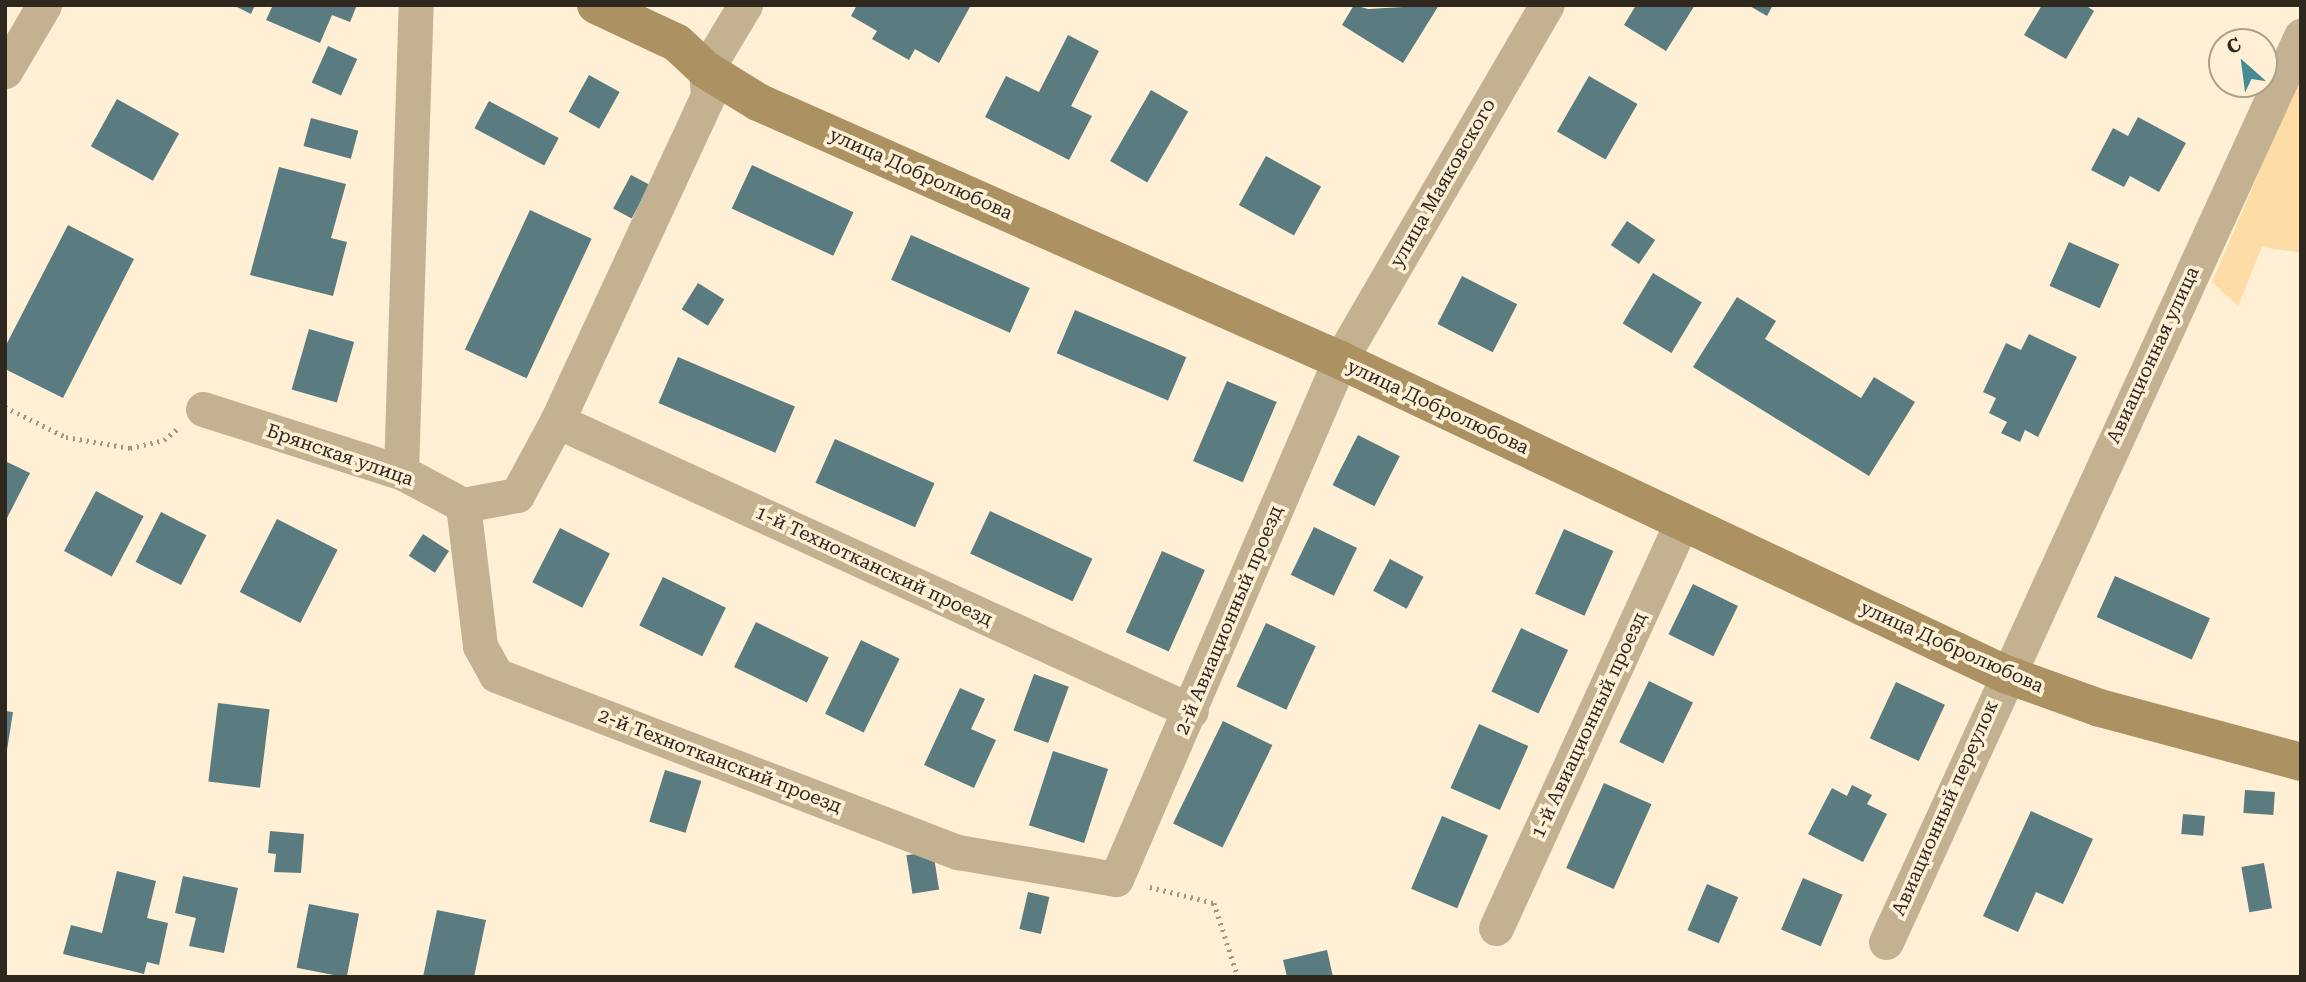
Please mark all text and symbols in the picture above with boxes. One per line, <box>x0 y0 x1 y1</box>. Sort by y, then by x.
north arrow <box>2208 28 2278 98</box>
text: С <box>2223 33 2245 59</box>
street label: улица Маяковского <box>1385 95 1501 271</box>
street label: улица Добролюбова <box>826 123 1016 225</box>
street label: Авиационная улица <box>2102 263 2204 447</box>
street label: улица Добролюбова <box>1343 355 1533 459</box>
street label: Брянская улица <box>264 419 416 491</box>
street label: 1-й Технотканский проезд <box>752 501 996 631</box>
street label: 2-й Авиационный проезд <box>1170 502 1288 738</box>
street label: улица Добролюбова <box>1857 596 2047 698</box>
street label: 1-й Авиационный проезд <box>1527 608 1651 842</box>
street label: Авиационный переулок <box>1887 697 2003 919</box>
street label: 2-й Технотканский проезд <box>595 704 845 818</box>

